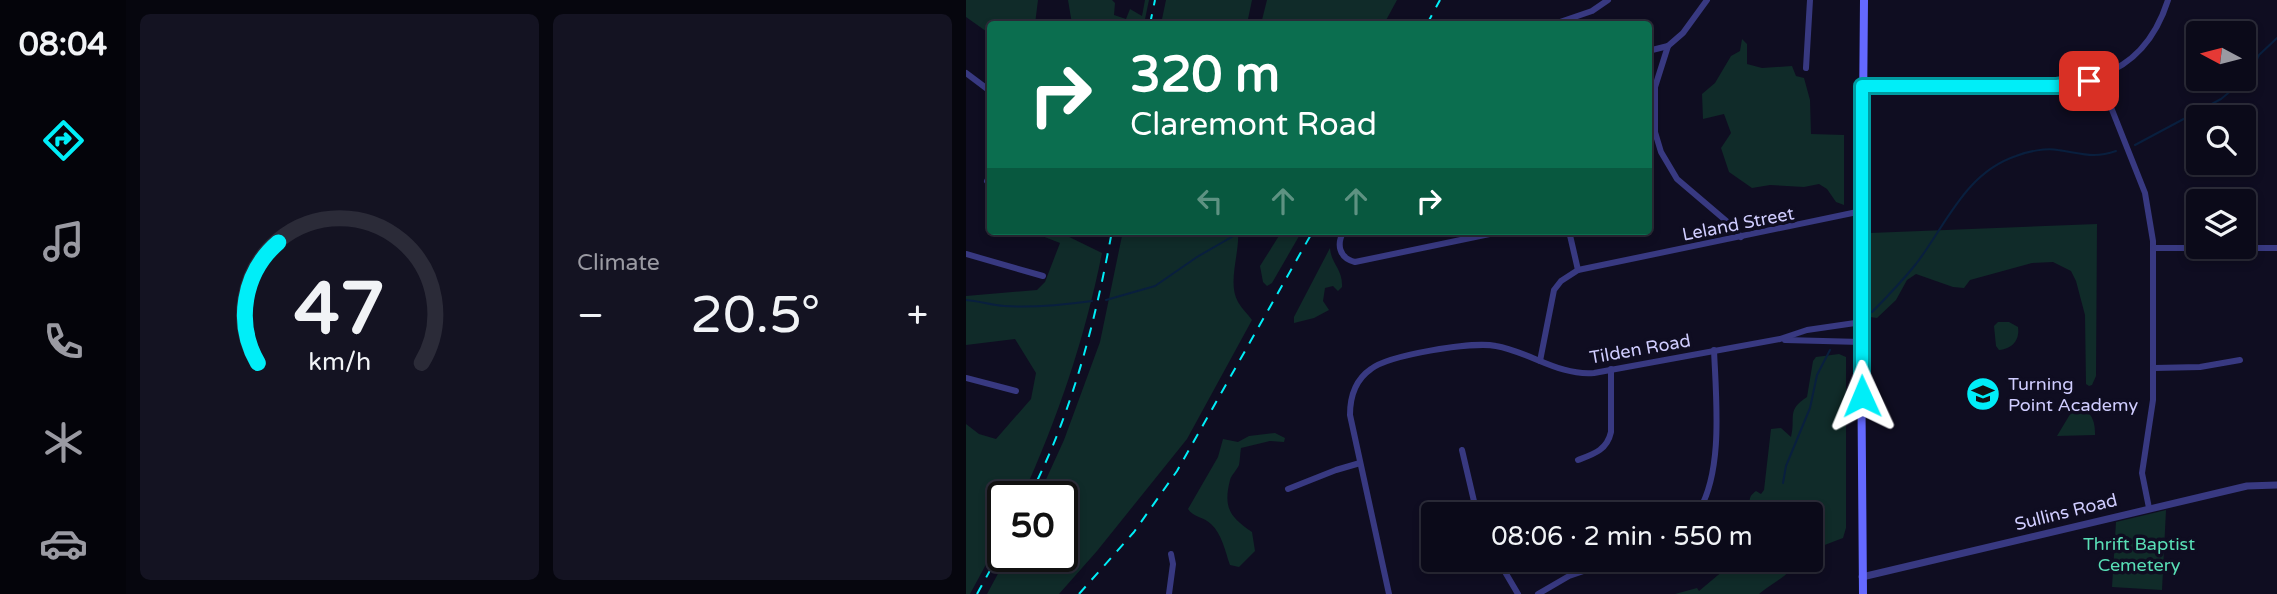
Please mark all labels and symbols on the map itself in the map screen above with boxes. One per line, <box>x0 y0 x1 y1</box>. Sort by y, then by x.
north arrow <box>2186 21 2256 91</box>
pin <box>2059 51 2119 111</box>
street label: Leland Street <box>1680 202 1796 246</box>
street label: Tilden Road <box>1588 329 1692 369</box>
position arrow <box>1825 359 1899 433</box>
place label: Turning Point Academy <box>2008 373 2138 416</box>
school or university icon: Turning Point Academy <box>1964 375 2002 413</box>
speed limit sign: 50 <box>987 481 1078 572</box>
street label: Sullins Road <box>2012 489 2120 535</box>
park label: Thrift Baptist Cemetery <box>2083 533 2195 576</box>

